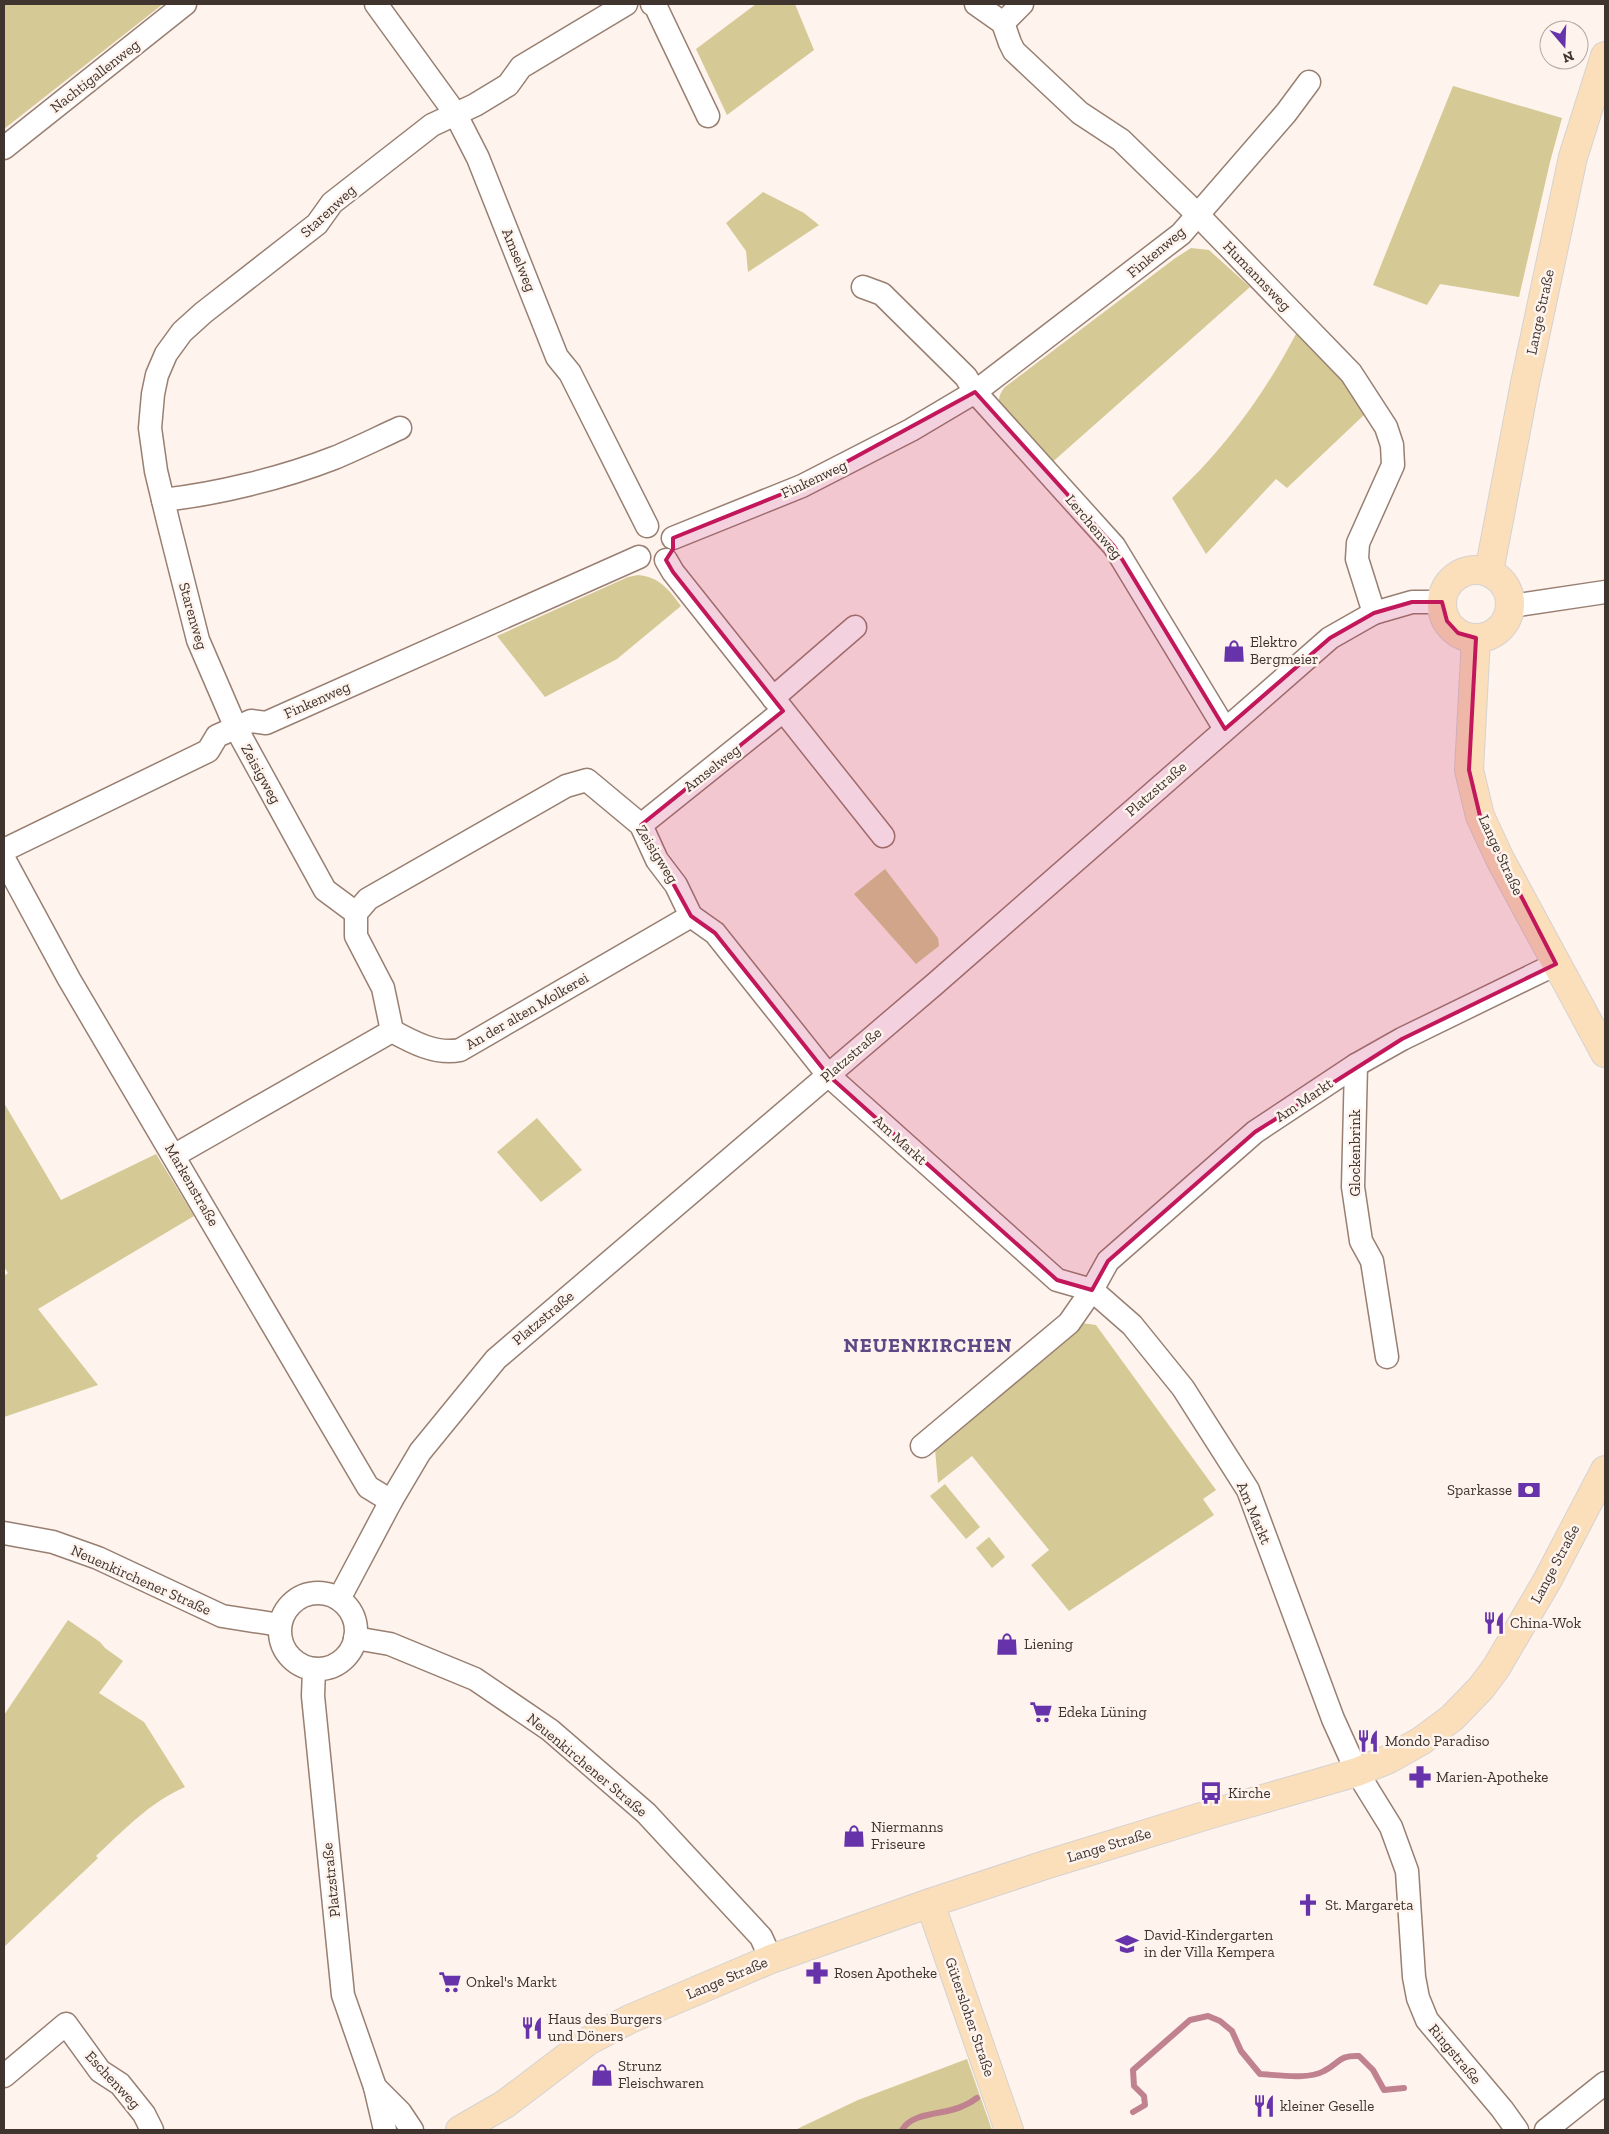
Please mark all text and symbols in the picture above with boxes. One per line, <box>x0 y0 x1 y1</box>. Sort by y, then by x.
north arrow <box>1539 20 1589 70</box>
street label: Nachtigallenweg <box>47 36 143 116</box>
text: N <box>1560 47 1576 67</box>
street label: Starenweg <box>297 181 359 241</box>
street label: Finkenweg <box>1123 222 1189 282</box>
street label: Amselweg <box>498 226 540 294</box>
street label: Humannsweg <box>1219 237 1295 315</box>
street label: Lange Straße <box>1522 268 1558 356</box>
street label: Finkenweg <box>778 456 850 502</box>
street label: Lerchenweg <box>1062 491 1126 563</box>
street label: Starenweg <box>175 580 211 652</box>
place label: Elektro Bergmeier <box>1250 633 1318 668</box>
shop icon: Elektro Bergmeier <box>1221 638 1247 664</box>
street label: Finkenweg <box>281 677 353 723</box>
street label: Amselweg <box>680 740 744 796</box>
street label: Zeisigweg <box>237 741 285 807</box>
street label: Platzstraße <box>1122 758 1190 820</box>
street label: Lange Straße <box>1475 812 1527 898</box>
street label: Zeisigweg <box>632 821 682 887</box>
street label: An der alten Molkerei <box>462 968 592 1054</box>
street label: Platzstraße <box>817 1024 885 1086</box>
street label: Am Markt <box>1272 1074 1337 1126</box>
street label: Glockenbrink <box>1346 1109 1364 1197</box>
street label: Am Markt <box>869 1111 931 1169</box>
street label: Markenstraße <box>161 1141 223 1229</box>
street label: Platzstraße <box>509 1287 577 1349</box>
district label: NEUENKIRCHEN <box>844 1333 1012 1357</box>
bank icon: Sparkasse <box>1516 1477 1542 1503</box>
street label: Am Markt <box>1233 1479 1275 1547</box>
place label: Sparkasse <box>1447 1481 1512 1499</box>
street label: Lange Straße <box>1527 1522 1583 1606</box>
street label: Neuenkirchener Straße <box>68 1541 214 1619</box>
restaurant icon: China-Wok <box>1481 1610 1507 1636</box>
place label: China-Wok <box>1510 1614 1581 1632</box>
shop icon: Liening <box>994 1631 1020 1657</box>
place label: Liening <box>1024 1635 1073 1653</box>
supermarket icon: Edeka Lüning <box>1028 1699 1054 1725</box>
place label: Edeka Lüning <box>1058 1703 1147 1721</box>
street label: Neuenkirchener Straße <box>523 1709 651 1821</box>
restaurant icon: Mondo Paradiso <box>1355 1728 1381 1754</box>
place label: Mondo Paradiso <box>1385 1732 1490 1750</box>
pharmacy icon: Marien-Apotheke <box>1407 1764 1433 1790</box>
place label: Marien-Apotheke <box>1436 1768 1548 1786</box>
bus stop icon: Kirche <box>1198 1780 1224 1806</box>
place label: Kirche <box>1228 1784 1271 1802</box>
place label: Niermanns Friseure <box>871 1818 943 1853</box>
shop icon: Niermanns Friseure <box>841 1823 867 1849</box>
street label: Lange Straße <box>1065 1824 1153 1866</box>
street label: Platzstraße <box>318 1842 344 1918</box>
church icon: St. Margareta <box>1295 1892 1321 1918</box>
place label: St. Margareta <box>1325 1896 1413 1914</box>
place label: David-Kindergarten in der Villa Kempera <box>1144 1926 1275 1961</box>
school or university icon: David-Kindergarten in der Villa Kempera <box>1114 1931 1140 1957</box>
street label: Lange Straße <box>684 1953 770 2003</box>
street label: Gütersloher Straße <box>941 1955 999 2079</box>
pharmacy icon: Rosen Apotheke <box>804 1960 830 1986</box>
place label: Rosen Apotheke <box>834 1964 937 1982</box>
supermarket icon: Onkel's Markt <box>437 1969 463 1995</box>
place label: Onkel's Markt <box>466 1973 557 1991</box>
place label: Haus des Burgers und Döners <box>548 2010 662 2045</box>
restaurant icon: Haus des Burgers und Döners <box>519 2015 545 2041</box>
street label: Ringstraße <box>1425 2020 1485 2088</box>
street label: Eschenweg <box>82 2047 144 2113</box>
place label: Strunz Fleischwaren <box>618 2057 704 2092</box>
shop icon: Strunz Fleischwaren <box>589 2062 615 2088</box>
restaurant icon: kleiner Geselle <box>1251 2093 1277 2119</box>
place label: kleiner Geselle <box>1280 2097 1374 2115</box>

